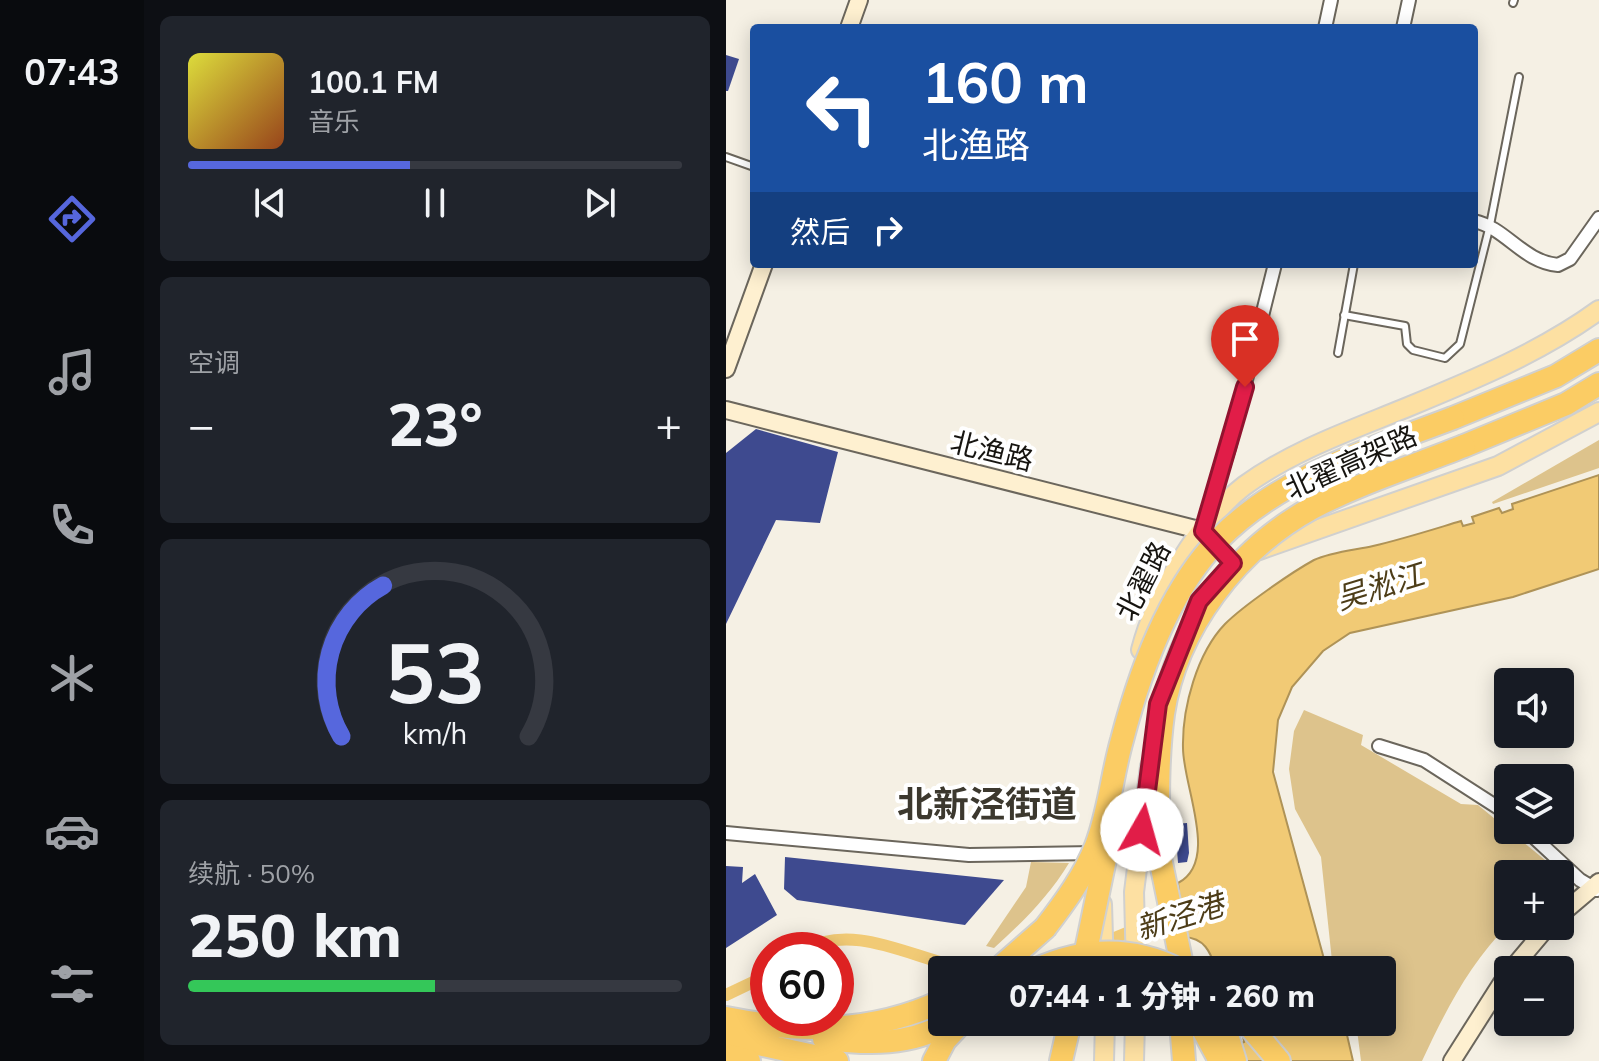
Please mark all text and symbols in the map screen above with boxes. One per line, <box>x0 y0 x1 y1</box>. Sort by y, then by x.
text: 160 m <box>922 47 1089 117</box>
text: 07:43 <box>24 49 120 94</box>
icon: left <box>790 56 894 160</box>
text: 100.1 FM <box>308 63 439 101</box>
text: 音乐 <box>308 105 360 138</box>
text: 北渔路 <box>922 122 1030 167</box>
icon: previous <box>248 181 292 225</box>
icon: pause <box>413 181 457 225</box>
icon: next <box>578 181 622 225</box>
icon: directions <box>44 191 100 247</box>
icon: right <box>866 208 910 252</box>
text: 然后 <box>790 213 850 251</box>
pin <box>1211 305 1279 387</box>
icon: arrive <box>1223 317 1267 361</box>
icon: music <box>44 344 100 400</box>
text: 空调 <box>188 346 240 379</box>
text: 23° <box>387 386 483 461</box>
text: − <box>188 397 214 452</box>
text: + <box>656 397 682 452</box>
street label: 北翟高架路 <box>1280 417 1422 506</box>
street label: 北渔路 <box>947 423 1037 478</box>
icon: phone <box>44 497 100 553</box>
street label: 北翟路 <box>1108 535 1177 626</box>
water label: 吴淞江 <box>1331 554 1431 617</box>
text: 53 <box>385 619 485 724</box>
icon: climate <box>44 650 100 706</box>
map controls <box>1494 668 1574 1036</box>
button: sound <box>1494 668 1574 748</box>
text: km/h <box>403 715 467 751</box>
button: layers <box>1494 764 1574 844</box>
district label: 北新泾街道 <box>897 781 1077 826</box>
position arrow <box>1100 788 1184 872</box>
icon: car <box>44 803 100 859</box>
text: 续航 · 50% <box>188 857 315 890</box>
button: + <box>1494 860 1574 940</box>
water label: 新泾港 <box>1131 884 1232 947</box>
text: 250 km <box>188 897 402 972</box>
speed limit sign: 60 <box>750 932 854 1036</box>
icon: filters <box>44 956 100 1012</box>
button: − <box>1494 956 1574 1036</box>
text: 07:44 · 1 分钟 · 260 m <box>1009 977 1315 1015</box>

